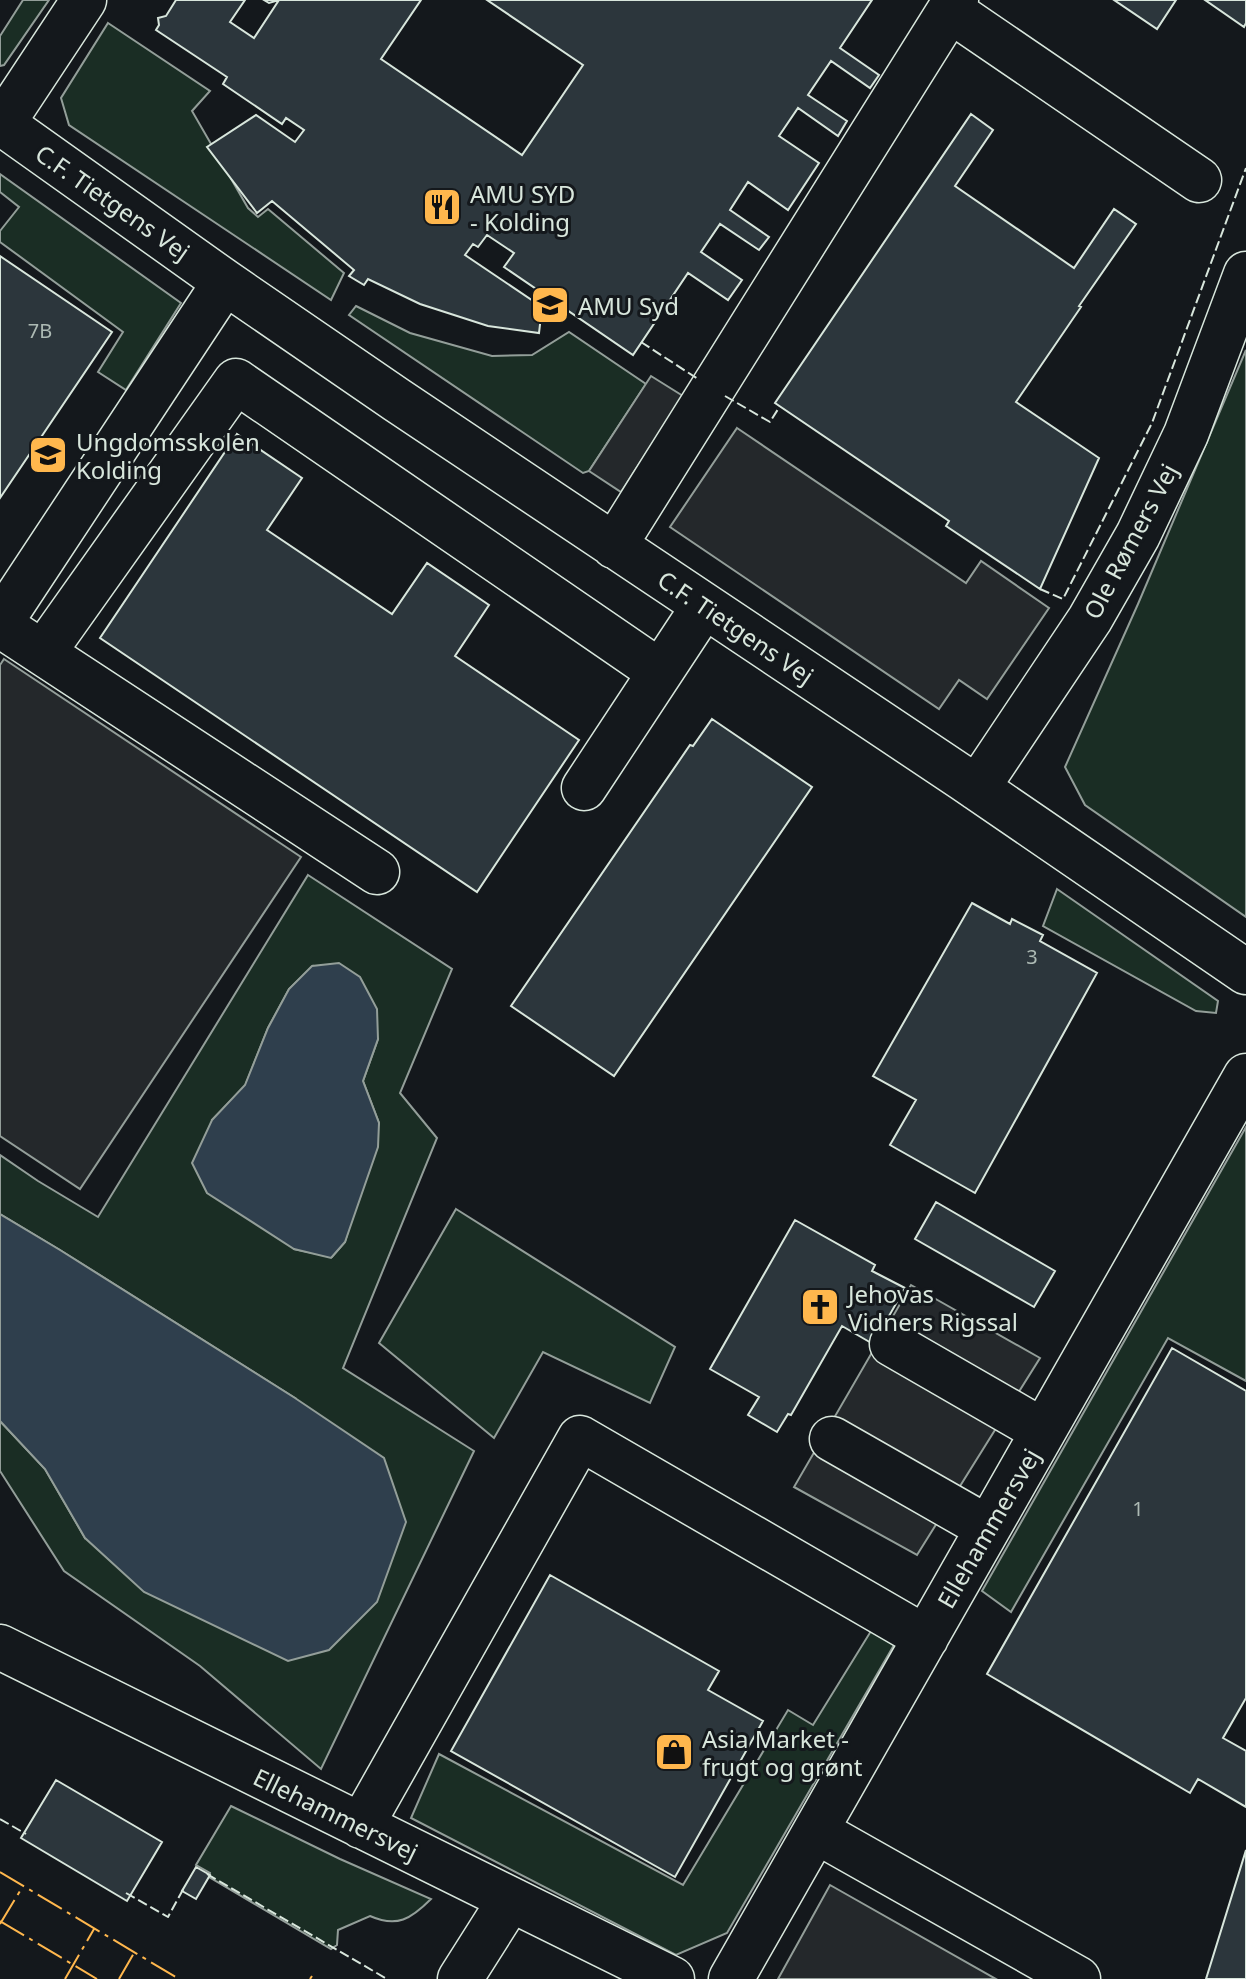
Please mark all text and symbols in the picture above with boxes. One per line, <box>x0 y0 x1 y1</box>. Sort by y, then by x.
street label: C.F. Tietgens Vej <box>29 136 197 268</box>
place label: AMU SYD - Kolding <box>470 177 575 238</box>
restaurant icon: AMU SYD - Kolding <box>421 186 463 228</box>
school or university icon: AMU Syd <box>529 284 571 326</box>
place label: AMU Syd <box>578 289 679 322</box>
house number: 7B <box>28 317 52 344</box>
place label: Ungdomsskolen Kolding <box>76 425 260 486</box>
school or university icon: Ungdomsskolen Kolding <box>27 434 69 476</box>
street label: Ole Rømers Vej <box>1075 458 1185 624</box>
street label: C.F. Tietgens Vej <box>652 563 820 691</box>
house number: 3 <box>1026 943 1038 970</box>
place label: Jehovas Vidners Rigssal <box>846 1277 1018 1338</box>
church icon: Jehovas Vidners Rigssal <box>799 1286 841 1328</box>
street label: Ellehammersvej <box>929 1442 1047 1614</box>
house number: 1 <box>1132 1495 1144 1522</box>
place label: Asia Market - frugt og grønt <box>702 1722 863 1783</box>
shop icon: Asia Market - frugt og grønt <box>653 1731 695 1773</box>
street label: Ellehammersvej <box>248 1760 424 1868</box>

